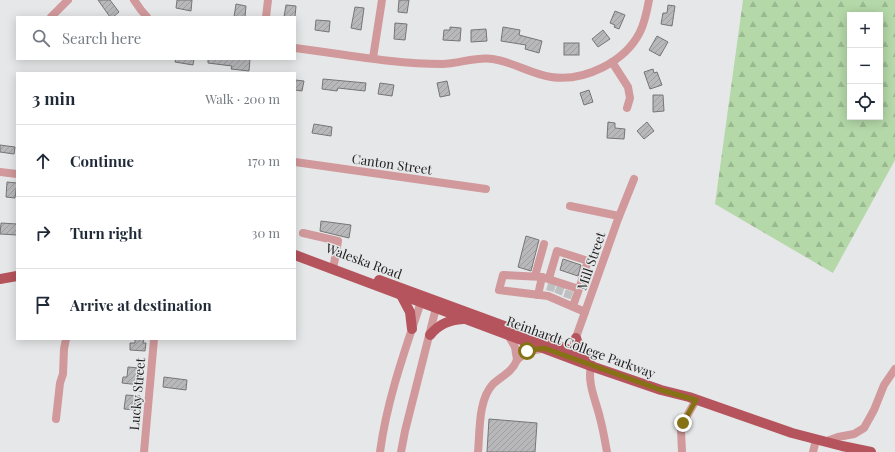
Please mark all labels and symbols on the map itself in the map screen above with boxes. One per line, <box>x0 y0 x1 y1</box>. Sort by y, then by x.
street label: Canton Street <box>351 149 434 178</box>
street label: Mill Street <box>573 229 609 292</box>
street label: Waleska Road <box>323 239 405 282</box>
street label: Reinhardt College Parkway <box>504 312 658 382</box>
route start <box>518 342 536 360</box>
street label: Lucky Street <box>125 356 148 431</box>
route end <box>674 414 692 432</box>

